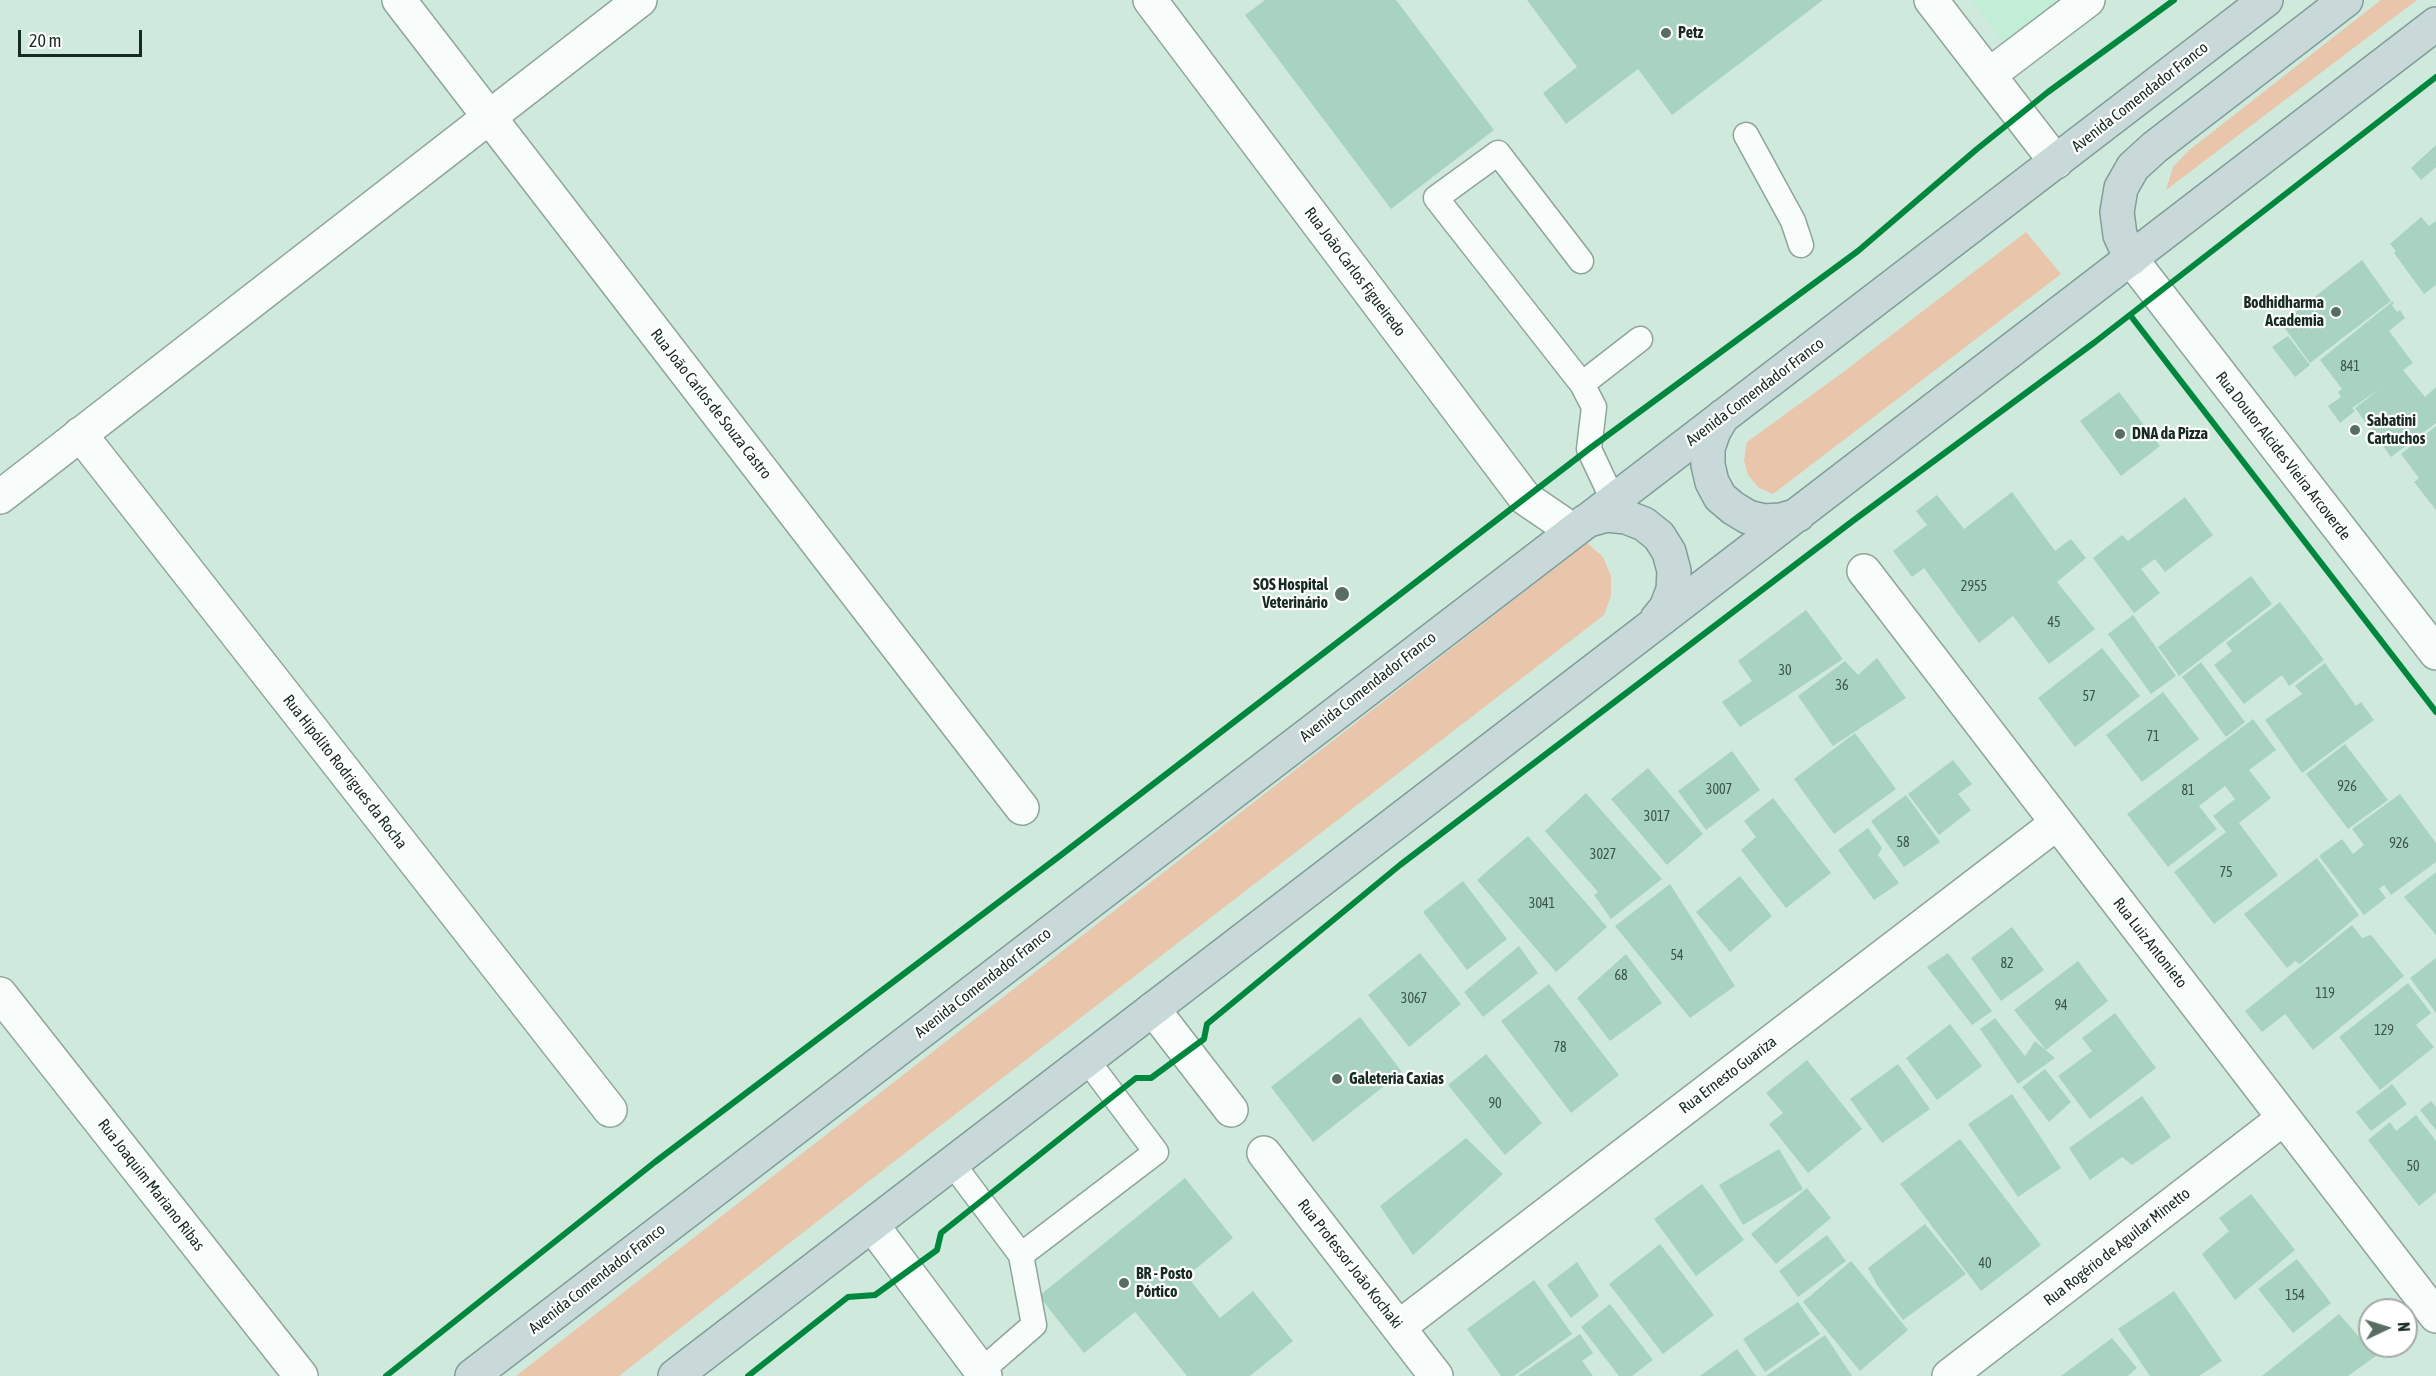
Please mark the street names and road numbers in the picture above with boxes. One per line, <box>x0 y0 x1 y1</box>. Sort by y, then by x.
street label: Avenida Comendador Franco <box>2068 38 2212 156</box>
street label: Rua João Carlos Figueiredo <box>1300 204 1410 340</box>
street label: Rua João Carlos de Souza Castro <box>646 325 776 483</box>
street label: Avenida Comendador Franco <box>1682 334 1828 450</box>
street label: Rua Doutor Alcides Vieira Arcoverde <box>2211 368 2355 544</box>
street label: Avenida Comendador Franco <box>1296 628 1440 746</box>
street label: Rua Hipólito Rodrigues da Rocha <box>279 691 411 853</box>
street label: Rua Luiz Antonieto <box>2109 894 2191 992</box>
street label: Avenida Comendador Franco <box>911 924 1055 1042</box>
street label: Rua Ernesto Guariza <box>1676 1032 1780 1118</box>
street label: Rua Joaquim Mariano Ribas <box>94 1115 208 1255</box>
street label: Rua Rogério de Aguilar Minetto <box>2040 1184 2194 1310</box>
street label: Rua Professor João Kochaki <box>1293 1195 1407 1333</box>
street label: Avenida Comendador Franco <box>525 1220 669 1338</box>

